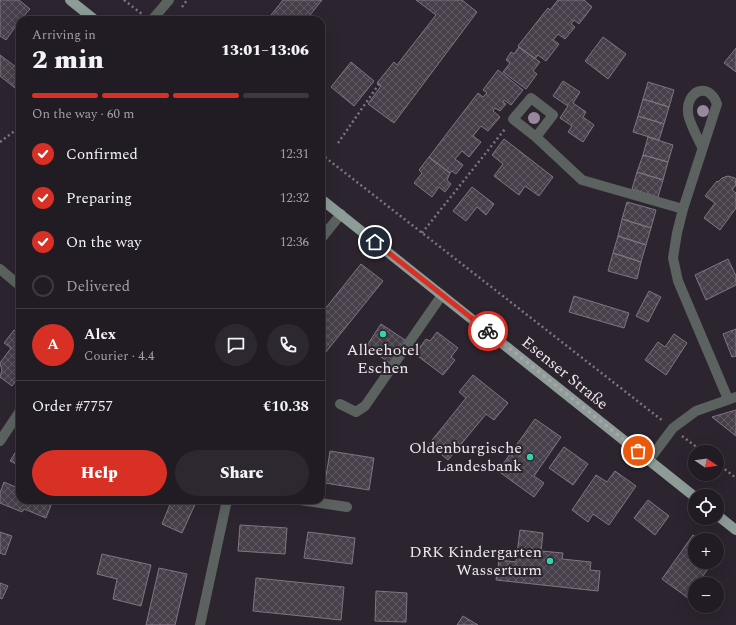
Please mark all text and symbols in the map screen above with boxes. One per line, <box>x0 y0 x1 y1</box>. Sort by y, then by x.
text: Arriving in <box>32 25 96 45</box>
text: 13:01–13:06 <box>221 39 309 62</box>
text: 2 min <box>32 40 104 80</box>
text: On the way · 60 m <box>32 104 135 124</box>
icon: check <box>32 143 54 165</box>
text: Confirmed <box>66 143 138 166</box>
text: 12:31 <box>280 144 309 164</box>
icon: check <box>32 187 54 209</box>
text: Preparing <box>66 187 132 210</box>
text: 12:32 <box>280 188 309 208</box>
pin <box>358 225 392 259</box>
icon: check <box>32 231 54 253</box>
text: On the way <box>66 231 141 254</box>
icon: home <box>364 231 386 253</box>
text: 12:36 <box>280 232 309 252</box>
text: Delivered <box>66 275 130 298</box>
courier <box>468 311 508 351</box>
icon: bike <box>477 320 499 342</box>
text: Alex <box>84 323 116 346</box>
button: chat <box>215 324 257 366</box>
button: phone <box>267 324 309 366</box>
marker: Alleehotel Eschen <box>378 329 388 339</box>
street label: Esenser Straße <box>516 330 614 416</box>
text: A <box>47 333 59 356</box>
place label: Alleehotel Eschen <box>347 338 419 380</box>
text: Courier · 4.4 <box>84 346 154 366</box>
text: Order #7757 <box>32 395 113 418</box>
text: €10.38 <box>263 395 309 418</box>
pin <box>621 434 655 468</box>
place label: Oldenburgische Landesbank <box>409 436 522 478</box>
icon: bag <box>627 440 649 462</box>
north arrow <box>688 445 724 481</box>
map controls <box>688 445 724 613</box>
button: Help <box>32 450 167 496</box>
button: Share <box>175 450 309 496</box>
marker: Oldenburgische Landesbank <box>525 452 535 462</box>
button: locate <box>688 489 724 525</box>
button: + <box>688 533 724 569</box>
place label: DRK Kindergarten Wasserturm <box>409 540 542 582</box>
marker: DRK Kindergarten Wasserturm <box>545 556 555 566</box>
button: − <box>688 577 724 613</box>

